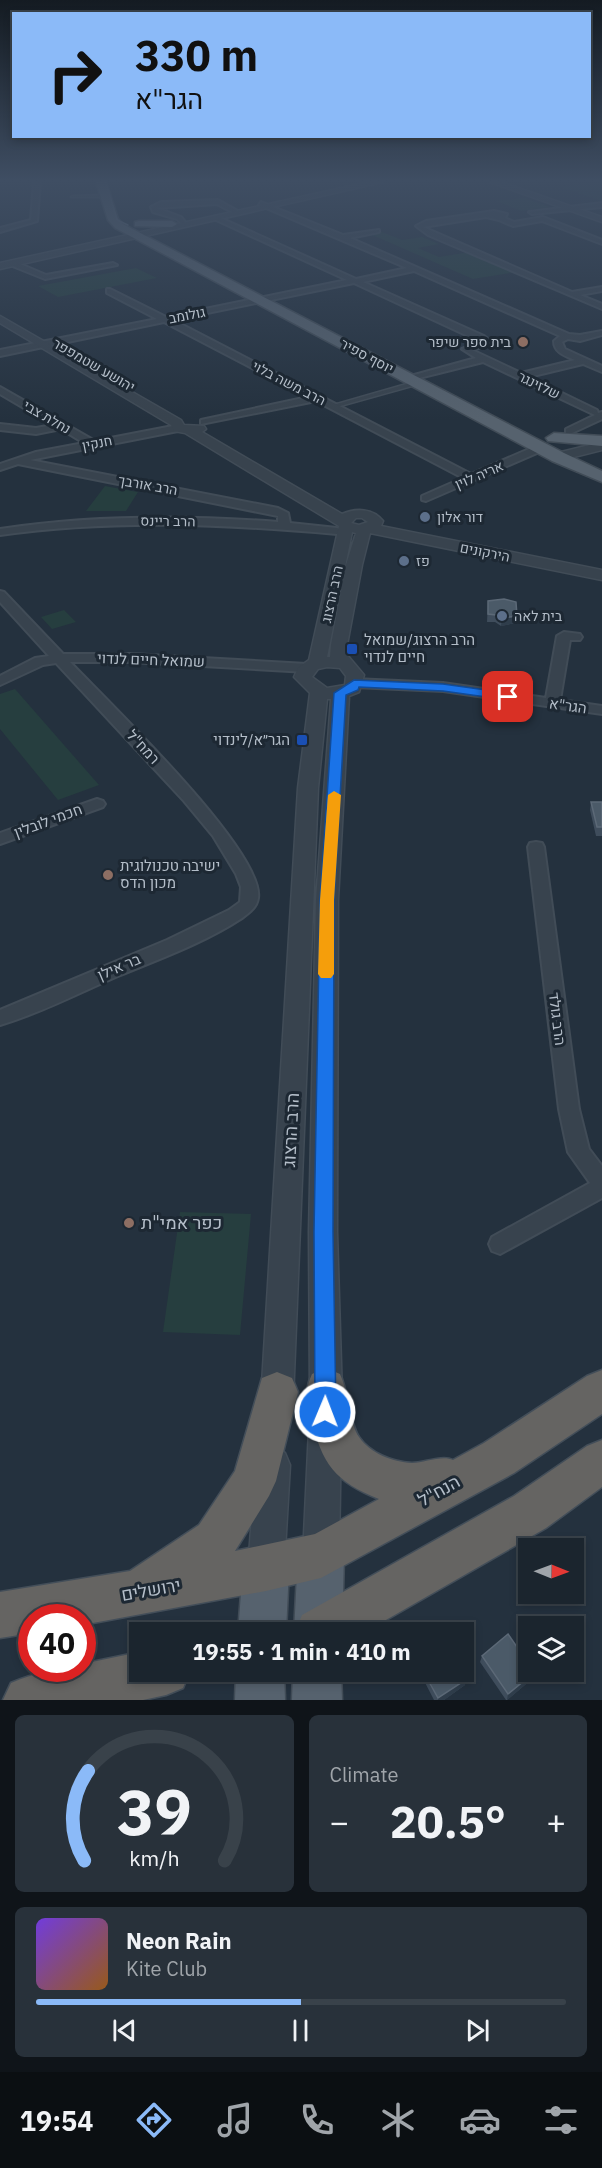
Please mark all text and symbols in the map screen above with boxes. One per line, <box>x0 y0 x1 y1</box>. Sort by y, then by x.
text: 330 m <box>135 28 258 83</box>
icon: right <box>36 36 114 114</box>
text: הגר"א <box>135 81 203 116</box>
street label: גולומב <box>167 303 207 327</box>
place label: בית ספר שיפר <box>428 333 512 351</box>
street label: יהושע שטמפפר <box>50 334 138 396</box>
street label: יוסף ספיר <box>337 335 397 377</box>
marker: בית ספר שיפר <box>516 335 530 349</box>
street label: הרב משה בלוי <box>249 357 329 409</box>
street label: שלזינגר <box>515 367 563 403</box>
street label: נחלת צבי <box>20 396 74 438</box>
street label: חנקין <box>80 431 114 455</box>
street label: אריה לוין <box>452 457 506 493</box>
street label: הרב אורבך <box>117 471 179 499</box>
place label: דור אלון <box>437 508 483 526</box>
marker: דור אלון <box>418 510 432 524</box>
street label: הרב ריינס <box>140 512 196 530</box>
street label: הירקונים <box>459 538 511 566</box>
place label: פז <box>416 552 430 570</box>
marker: פז <box>397 554 411 568</box>
street label: הרב הרצוג <box>317 564 347 624</box>
place label: בית לאה <box>514 607 563 625</box>
marker: בית לאה <box>495 609 509 623</box>
place label: הרב הרצוג/שמואל חיים לנדוי <box>364 630 475 666</box>
marker: הרב הרצוג/שמואל חיים לנדוי <box>345 642 359 656</box>
street label: שמואל חיים לנדוי <box>97 648 205 671</box>
pin <box>482 671 533 722</box>
icon: arrive <box>491 680 524 713</box>
street label: הגר"א <box>548 693 588 718</box>
street label: רמח"ל <box>123 726 164 768</box>
place label: הגר״א/לינדוי <box>213 730 290 749</box>
marker: הגר״א/לינדוי <box>295 733 309 747</box>
street label: חכמי לובלין <box>11 799 85 842</box>
place label: ישיבה טכנולוגית מכון הדס <box>120 856 220 892</box>
marker: ישיבה טכנולוגית מכון הדס <box>101 868 115 882</box>
street label: בר אילן <box>94 949 143 984</box>
street label: הרב גולד <box>545 991 570 1047</box>
street label: הרב הרצוג <box>277 1092 304 1168</box>
place label: כפר אמי"ת <box>141 1211 222 1234</box>
marker: כפר אמי"ת <box>122 1216 136 1230</box>
position arrow <box>293 1380 357 1444</box>
street label: הנח"ל <box>414 1470 464 1511</box>
north arrow <box>518 1538 584 1604</box>
map controls <box>518 1538 584 1682</box>
street label: ירושלים <box>119 1573 182 1606</box>
speed limit sign: 40 <box>18 1604 96 1682</box>
button: layers <box>518 1616 584 1682</box>
text: 19:55 · 1 min · 410 m <box>192 1637 411 1666</box>
text: Climate <box>330 1761 398 1788</box>
text: 39 <box>117 1771 192 1852</box>
text: 20.5° <box>390 1792 506 1850</box>
text: − <box>330 1800 349 1843</box>
text: + <box>546 1800 566 1843</box>
text: km/h <box>129 1844 179 1872</box>
text: Neon Rain <box>126 1926 232 1955</box>
text: Kite Club <box>126 1955 207 1982</box>
icon: previous <box>108 2014 141 2047</box>
icon: pause <box>284 2014 317 2047</box>
icon: next <box>461 2014 494 2047</box>
icon: directions <box>133 2099 175 2141</box>
icon: music <box>214 2099 256 2141</box>
icon: phone <box>296 2099 338 2141</box>
icon: climate <box>377 2099 419 2141</box>
icon: car <box>459 2099 501 2141</box>
icon: filters <box>540 2099 582 2141</box>
text: 19:54 <box>20 2103 93 2138</box>

